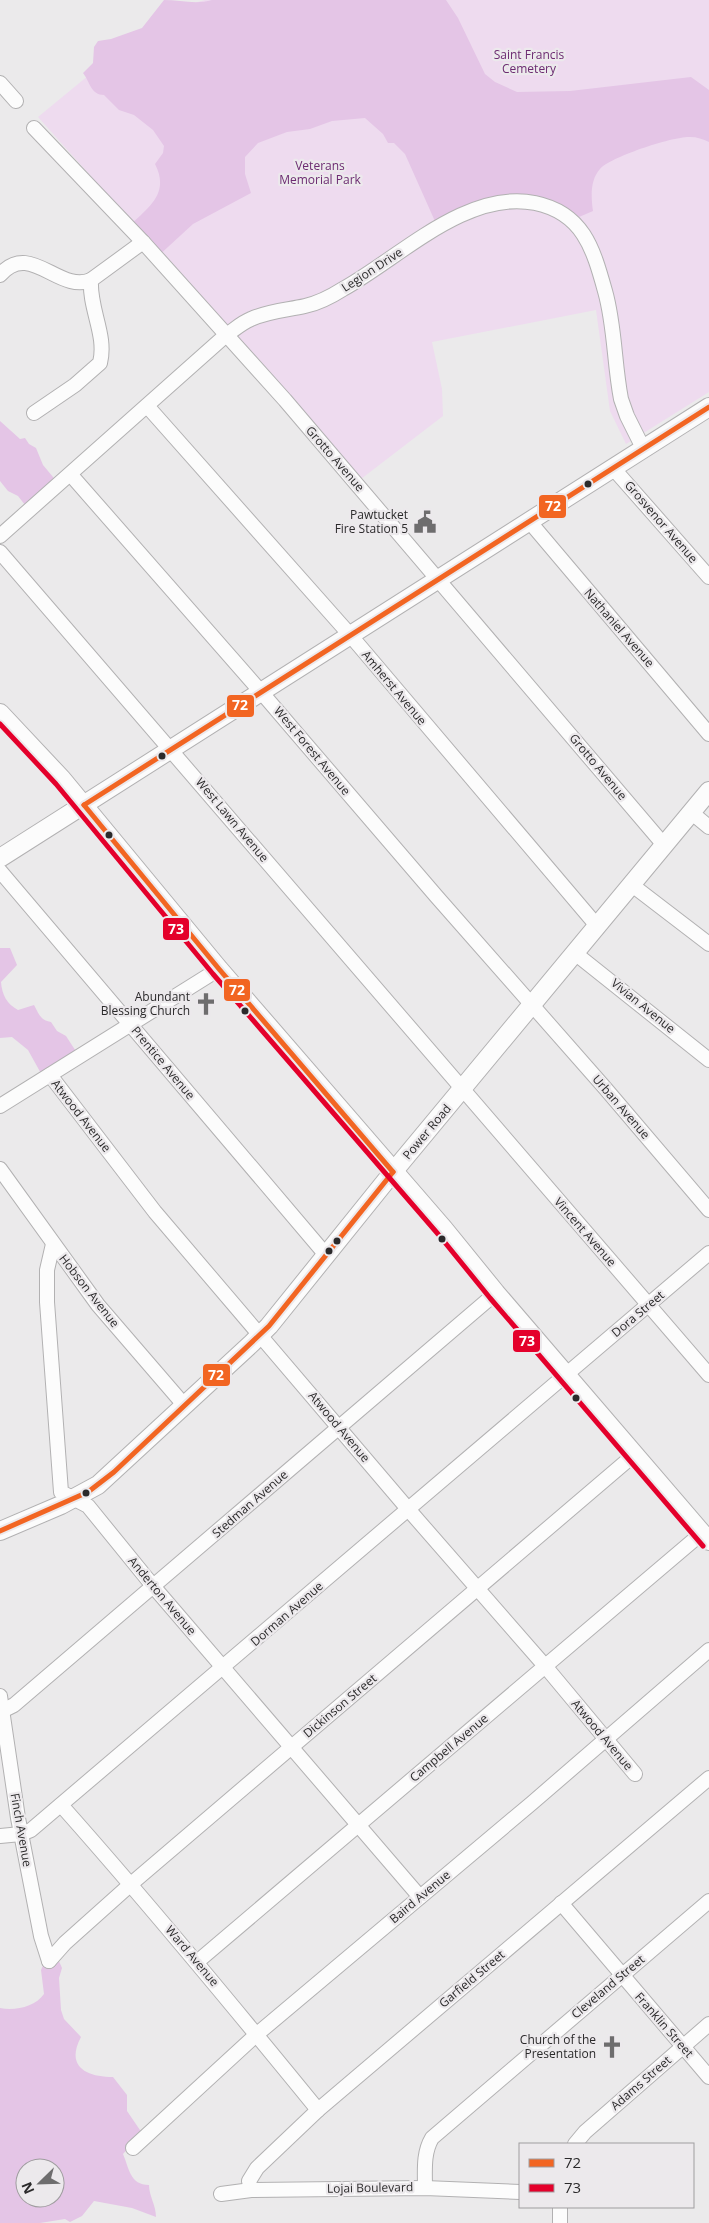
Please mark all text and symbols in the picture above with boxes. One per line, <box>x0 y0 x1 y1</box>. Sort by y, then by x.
park label: Saint Francis Cemetery <box>494 46 565 77</box>
park label: Veterans Memorial Park <box>279 157 362 188</box>
street label: Legion Drive <box>338 243 406 296</box>
street label: Grotto Avenue <box>302 422 369 495</box>
street label: Grosvenor Avenue <box>621 477 702 567</box>
unlabelled marker <box>583 479 593 489</box>
line badge: 72 <box>538 494 567 519</box>
text: 72 <box>545 496 561 515</box>
place label: Pawtucket Fire Station 5 <box>335 506 408 537</box>
public building icon: Pawtucket Fire Station 5 <box>412 509 438 535</box>
street label: Nathaniel Avenue <box>580 585 658 671</box>
street label: Amherst Avenue <box>358 647 431 729</box>
line badge: 72 <box>226 694 255 718</box>
text: 72 <box>232 695 248 714</box>
street label: West Forest Avenue <box>270 703 355 799</box>
street label: Grotto Avenue <box>566 730 631 804</box>
unlabelled marker <box>157 751 167 761</box>
street label: West Lawn Avenue <box>192 774 273 866</box>
unlabelled marker <box>104 830 114 840</box>
line badge: 73 <box>162 917 190 941</box>
text: 73 <box>168 919 184 938</box>
street label: Vivian Avenue <box>608 974 679 1037</box>
line badge: 72 <box>223 978 251 1002</box>
text: 72 <box>229 980 245 999</box>
place label: Abundant Blessing Church <box>101 988 190 1019</box>
church icon: Abundant Blessing Church <box>193 991 219 1017</box>
unlabelled marker <box>240 1006 250 1016</box>
street label: Prentice Avenue <box>128 1022 199 1103</box>
street label: Urban Avenue <box>589 1071 654 1143</box>
street label: Atwood Avenue <box>48 1076 115 1156</box>
street label: Power Road <box>399 1100 455 1163</box>
street label: Vincent Avenue <box>551 1193 620 1270</box>
unlabelled marker <box>437 1234 447 1244</box>
unlabelled marker <box>332 1236 342 1246</box>
unlabelled marker <box>324 1246 334 1256</box>
street label: Hobson Avenue <box>55 1251 124 1331</box>
street label: Dora Street <box>608 1286 668 1341</box>
line badge: 73 <box>512 1329 541 1353</box>
text: 73 <box>519 1331 535 1350</box>
line badge: 72 <box>202 1363 231 1387</box>
text: 72 <box>208 1365 224 1384</box>
street label: Atwood Avenue <box>305 1388 374 1466</box>
unlabelled marker <box>571 1393 581 1403</box>
street label: Stedman Avenue <box>208 1466 291 1541</box>
unlabelled marker <box>81 1488 91 1498</box>
street label: Anderton Avenue <box>124 1553 200 1639</box>
street label: Dorman Avenue <box>247 1577 327 1650</box>
street label: Dickinson Street <box>299 1670 380 1741</box>
street label: Atwood Avenue <box>568 1696 637 1774</box>
street label: Campbell Avenue <box>406 1710 492 1786</box>
street label: Finch Avenue <box>7 1792 36 1868</box>
street label: Baird Avenue <box>386 1866 454 1927</box>
street label: Ward Avenue <box>162 1922 223 1990</box>
street label: Garfield Street <box>435 1946 508 2011</box>
street label: Cleveland Street <box>567 1951 648 2022</box>
street label: Franklin Street <box>631 1988 698 2061</box>
place label: Church of the Presentation <box>520 2031 596 2062</box>
church icon: Church of the Presentation <box>599 2034 625 2060</box>
street label: Adams Street <box>607 2052 675 2114</box>
legend <box>519 2143 694 2208</box>
text: 72 <box>564 2152 581 2172</box>
north arrow <box>15 2158 65 2208</box>
text: 73 <box>564 2177 581 2197</box>
street label: Lojai Boulevard <box>327 2178 413 2197</box>
text: N <box>17 2179 39 2197</box>

